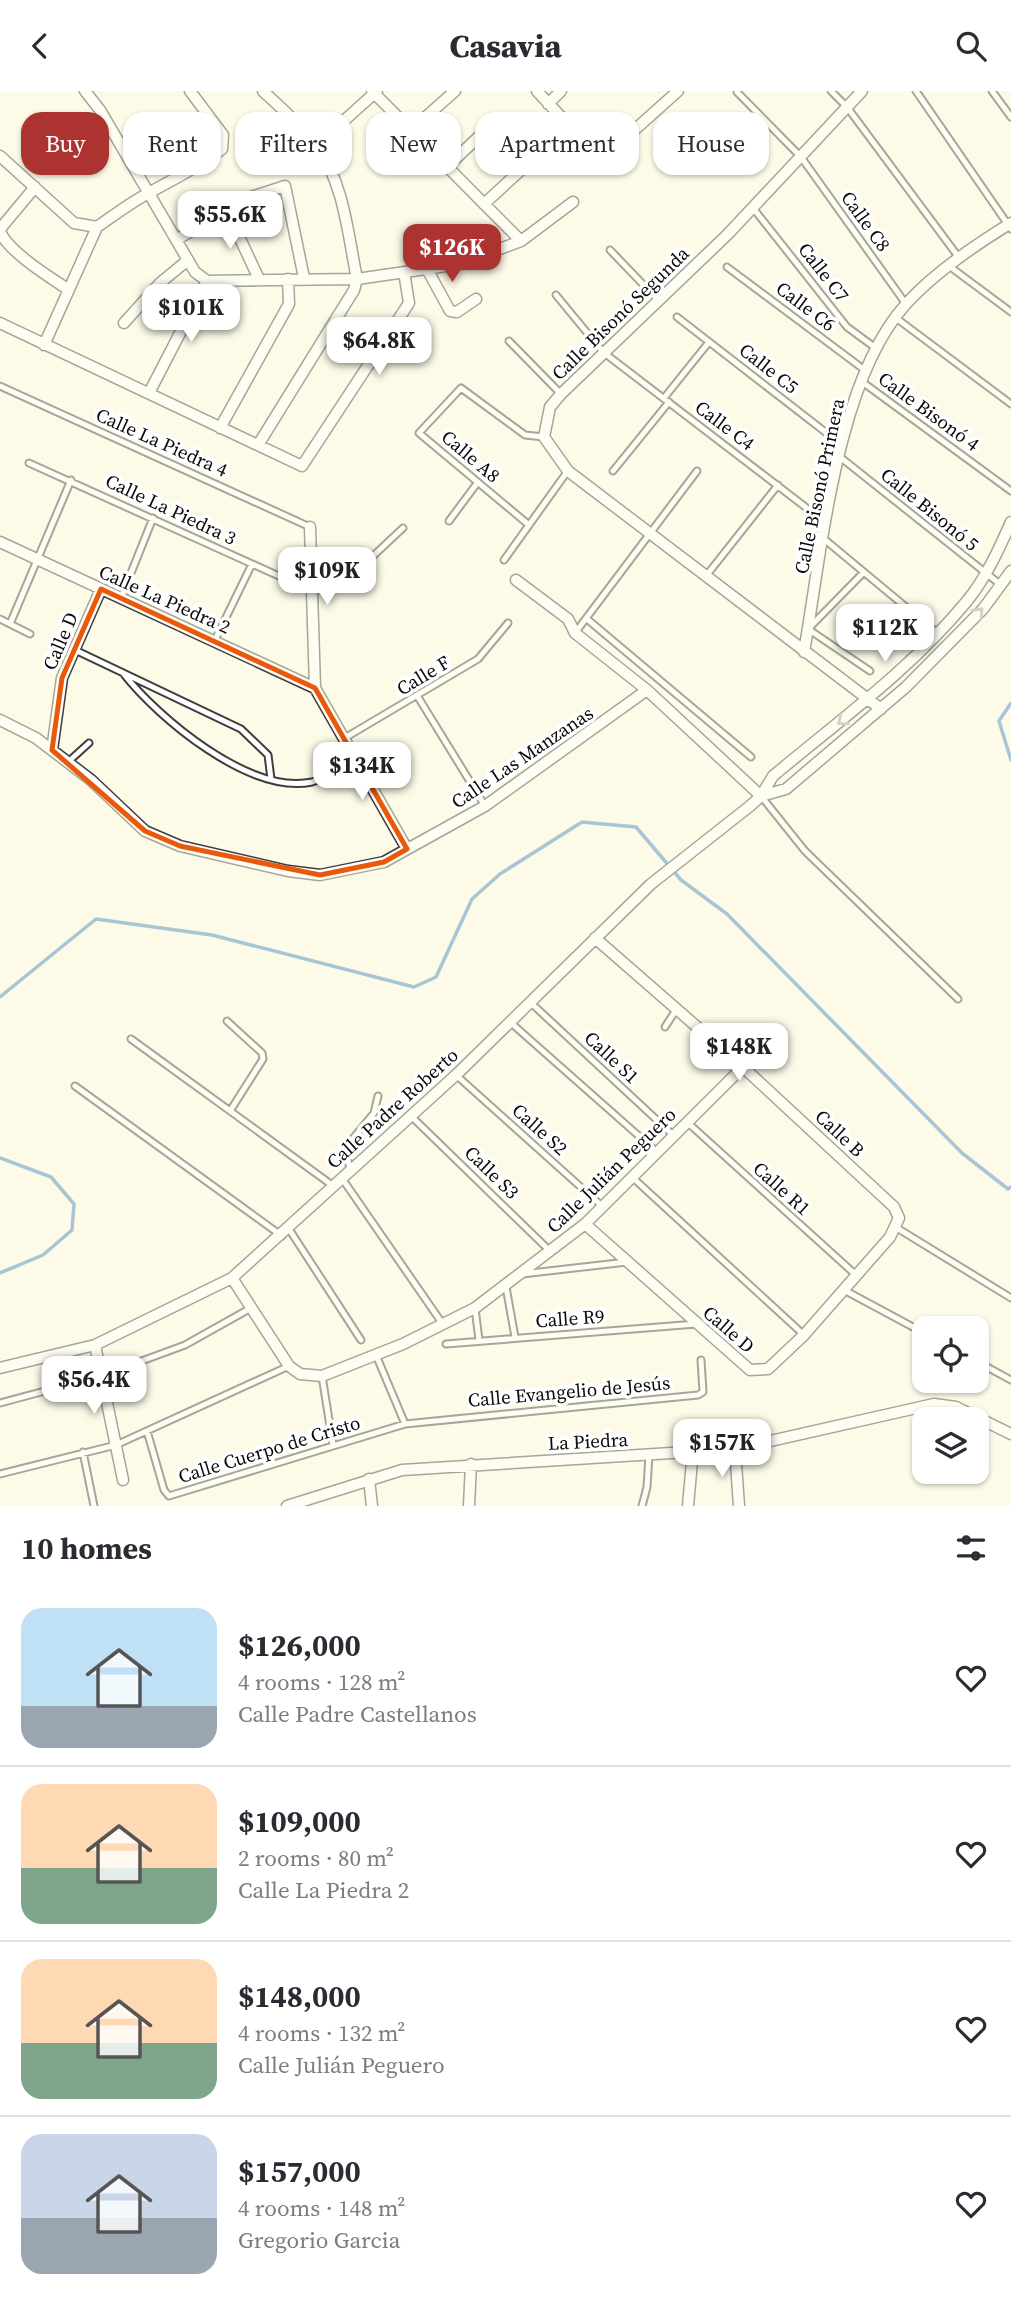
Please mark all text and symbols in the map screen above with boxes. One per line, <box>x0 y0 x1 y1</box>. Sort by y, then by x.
text: Casavia <box>449 24 562 68</box>
icon: back <box>21 27 59 65</box>
icon: search <box>952 27 990 65</box>
chip: Buy <box>21 112 109 175</box>
chip: Rent <box>123 112 221 175</box>
chip: Filters <box>235 112 352 175</box>
chip: New <box>366 112 461 175</box>
chip: Apartment <box>475 112 639 175</box>
chip: House <box>653 112 769 175</box>
street label: Calle C8 <box>835 186 897 256</box>
pin: $55.6K <box>173 191 287 251</box>
text: $55.6K <box>194 198 266 230</box>
pin: $126K <box>403 225 501 284</box>
text: $126K <box>419 231 485 263</box>
street label: Calle C7 <box>793 237 855 307</box>
street label: Calle Bisonó Segunda <box>546 240 695 386</box>
street label: Calle C6 <box>771 275 841 337</box>
pin: $101K <box>142 285 240 344</box>
text: $101K <box>158 291 224 323</box>
pin: $64.8K <box>322 317 436 377</box>
text: $64.8K <box>343 324 415 356</box>
street label: Calle C5 <box>734 337 804 399</box>
street label: Calle Bisonó 4 <box>873 365 985 457</box>
street label: Calle C4 <box>690 394 761 456</box>
street label: Calle Bisonó Primera <box>788 396 850 576</box>
street label: Calle La Piedra 4 <box>92 401 232 483</box>
street label: Calle A8 <box>436 424 506 488</box>
street label: Calle Bisonó 5 <box>875 461 985 557</box>
street label: Calle La Piedra 3 <box>101 467 241 551</box>
pin: $109K <box>278 547 376 607</box>
text: $109K <box>294 554 360 586</box>
street label: Calle La Piedra 2 <box>95 558 235 640</box>
pin: $112K <box>836 605 934 664</box>
one-way arrow <box>971 607 983 620</box>
street label: Calle D <box>36 608 84 674</box>
text: $112K <box>852 611 918 643</box>
street label: Calle F <box>391 649 455 701</box>
street label: Calle Las Manzanas <box>446 700 598 814</box>
one-way arrow <box>837 713 849 726</box>
pin: $134K <box>313 743 411 802</box>
text: $134K <box>329 749 395 781</box>
pin: $148K <box>690 1023 788 1083</box>
street label: Calle S1 <box>579 1025 645 1089</box>
text: $148K <box>706 1030 772 1062</box>
street label: Calle Padre Roberto <box>321 1042 463 1174</box>
street label: Calle S2 <box>507 1097 573 1161</box>
street label: Calle Julián Peguero <box>541 1101 681 1239</box>
street label: Calle B <box>810 1103 870 1163</box>
street label: Calle S3 <box>459 1140 525 1204</box>
street label: Calle R1 <box>748 1155 816 1221</box>
street label: Calle D <box>698 1299 760 1359</box>
street label: Calle R9 <box>535 1303 605 1333</box>
map controls <box>912 1316 989 1484</box>
button: locate <box>912 1316 989 1393</box>
pin: $56.4K <box>37 1357 151 1416</box>
text: $56.4K <box>58 1363 130 1395</box>
street label: Calle Evangelio de Jesús <box>467 1369 671 1413</box>
button: layers <box>912 1407 989 1484</box>
street label: Calle Cuerpo de Cristo <box>175 1409 363 1489</box>
pin: $157K <box>673 1419 771 1479</box>
street label: La Piedra <box>547 1426 629 1456</box>
text: $157K <box>689 1426 755 1458</box>
text: 10 homes <box>21 1528 152 1569</box>
icon: filters <box>952 1529 990 1567</box>
text: $126,000 <box>238 1625 361 1666</box>
icon: home <box>77 1636 161 1720</box>
icon: heart <box>952 1659 990 1697</box>
text: 4 rooms · 128 m² <box>238 1666 405 1698</box>
text: Calle Padre Castellanos <box>238 1698 477 1730</box>
text: $109,000 <box>238 1801 361 1842</box>
icon: home <box>77 1812 161 1896</box>
icon: heart <box>952 1835 990 1873</box>
text: 2 rooms · 80 m² <box>238 1842 394 1874</box>
text: Calle La Piedra 2 <box>238 1874 409 1906</box>
text: $148,000 <box>238 1976 361 2017</box>
icon: home <box>77 1987 161 2071</box>
icon: heart <box>952 2010 990 2048</box>
text: 4 rooms · 132 m² <box>238 2017 405 2049</box>
text: Calle Julián Peguero <box>238 2049 445 2081</box>
text: $157,000 <box>238 2151 361 2192</box>
icon: home <box>77 2162 161 2246</box>
icon: heart <box>952 2185 990 2223</box>
text: 4 rooms · 148 m² <box>238 2192 405 2224</box>
text: Gregorio Garcia <box>238 2224 400 2256</box>

